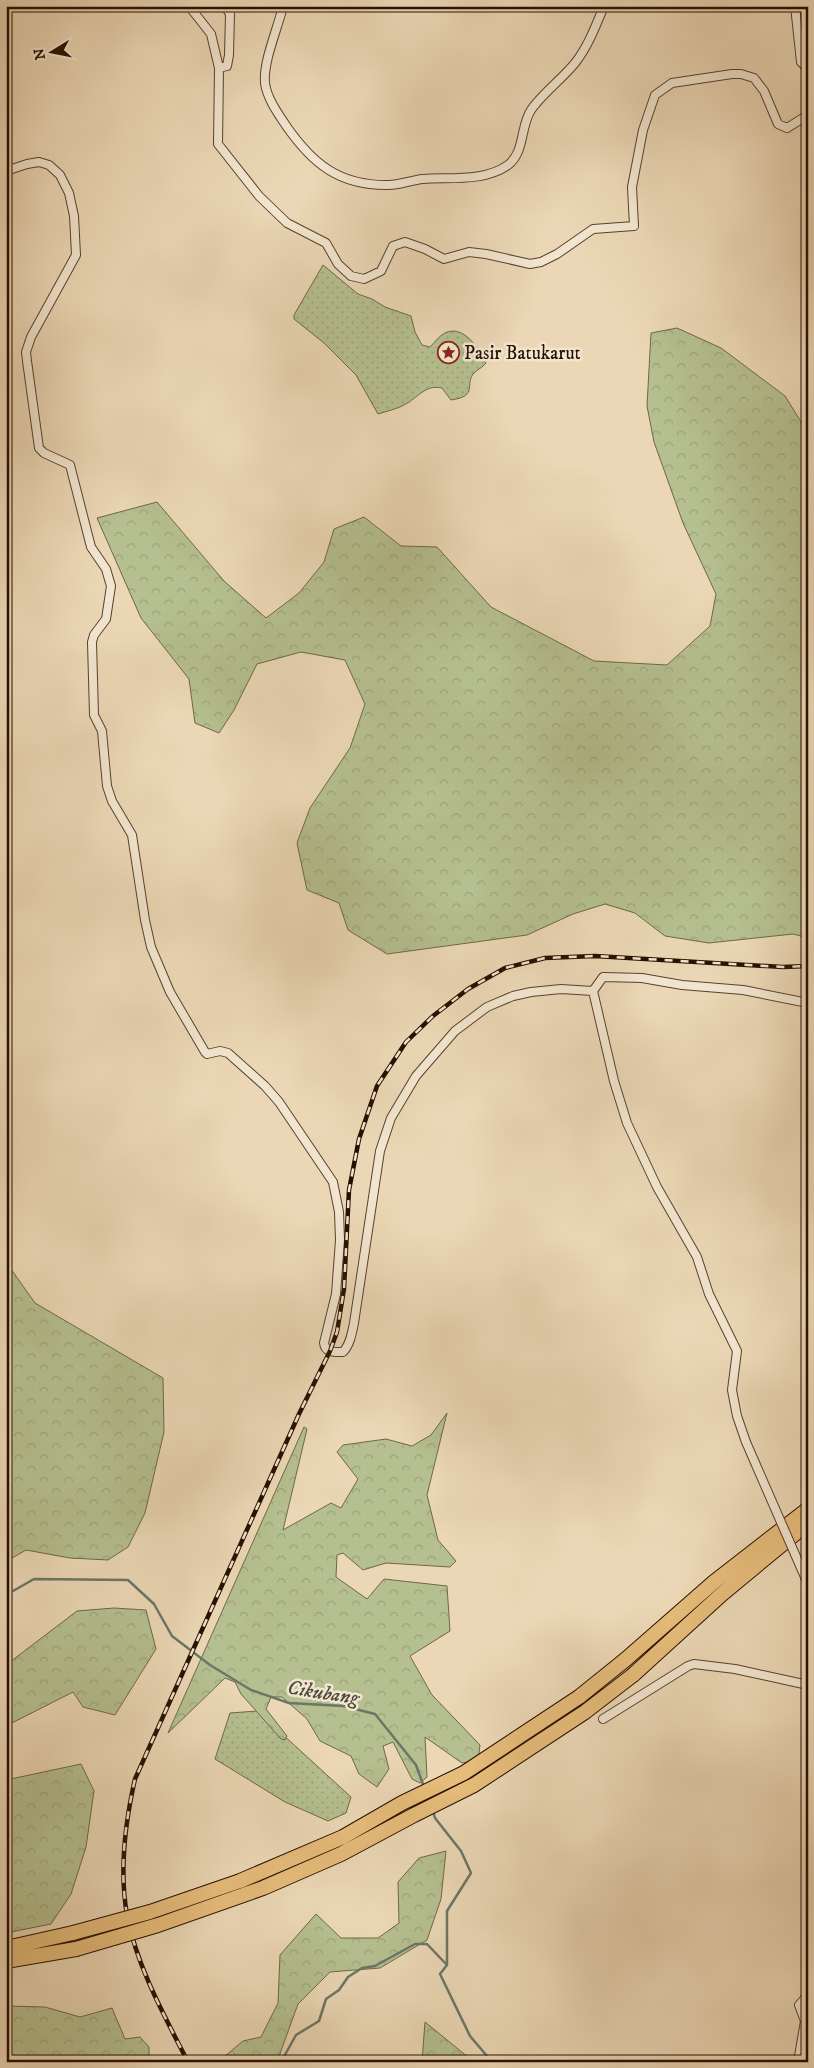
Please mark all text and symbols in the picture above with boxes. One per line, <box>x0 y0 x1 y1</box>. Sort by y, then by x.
north arrow <box>28 28 78 78</box>
text: N <box>30 46 50 61</box>
place icon: Pasir Batukarut <box>436 340 460 364</box>
place label: Pasir Batukarut <box>464 342 581 365</box>
water label: Cikubang <box>285 1676 362 1712</box>

